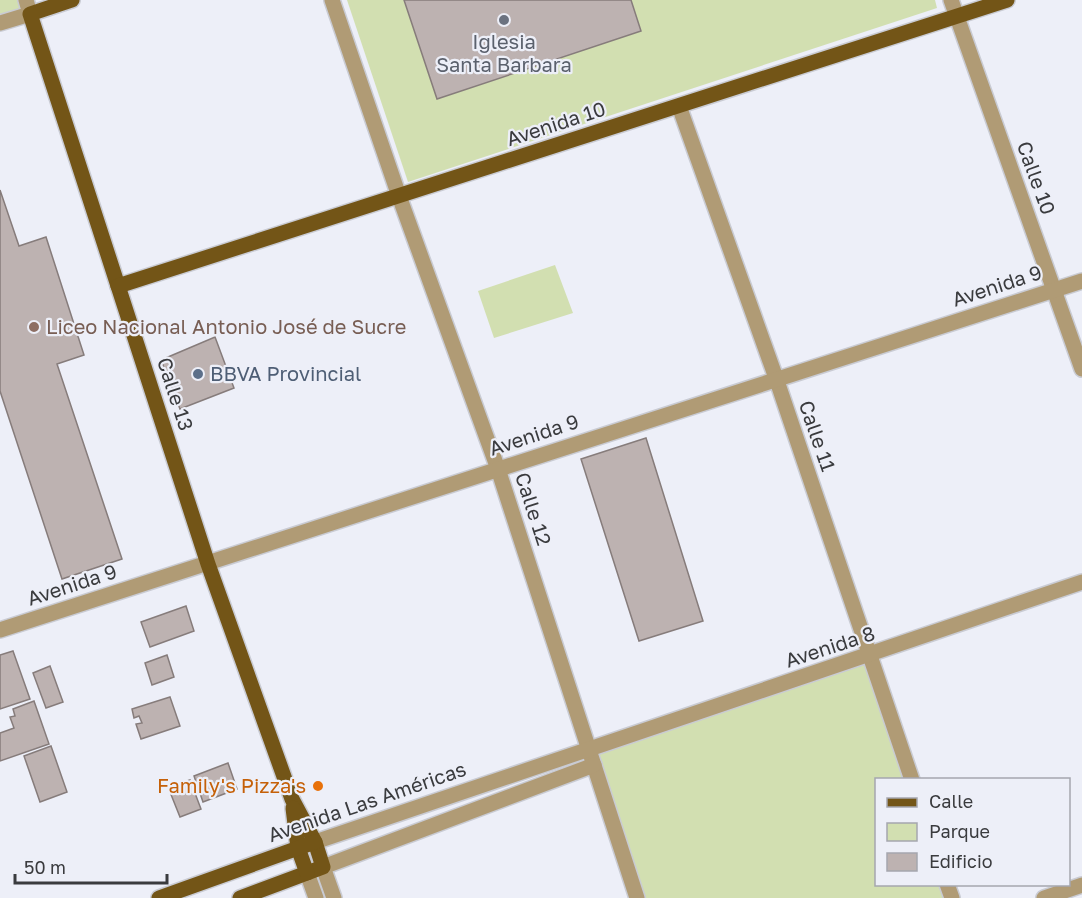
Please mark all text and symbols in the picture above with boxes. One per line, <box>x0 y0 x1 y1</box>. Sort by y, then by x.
marker: Iglesia Santa Barbara <box>497 13 511 27</box>
place label: Iglesia Santa Barbara <box>436 29 572 76</box>
street label: Avenida 10 <box>503 96 608 150</box>
street label: Calle 10 <box>1013 138 1061 218</box>
street label: Avenida 9 <box>949 259 1045 311</box>
place label: Liceo Nacional Antonio José de Sucre <box>46 314 406 338</box>
marker: Liceo Nacional Antonio José de Sucre <box>27 320 41 334</box>
street label: Calle 13 <box>153 354 199 433</box>
place label: BBVA Provincial <box>210 361 362 385</box>
marker: BBVA Provincial <box>191 367 205 381</box>
street label: Calle 11 <box>795 397 841 475</box>
street label: Avenida 9 <box>486 408 582 460</box>
street label: Calle 12 <box>511 469 557 548</box>
street label: Avenida 9 <box>24 558 120 610</box>
street label: Avenida 8 <box>782 620 878 672</box>
street label: Avenida Las Américas <box>264 756 469 846</box>
place label: Family's Pizza's <box>157 773 306 797</box>
legend <box>875 778 1070 886</box>
marker: Family's Pizza's <box>311 779 325 793</box>
text: Calle <box>929 790 973 812</box>
text: Parque <box>929 820 990 842</box>
scale bar <box>15 847 166 885</box>
text: Edificio <box>929 850 993 872</box>
text: 50 m <box>24 856 66 878</box>

